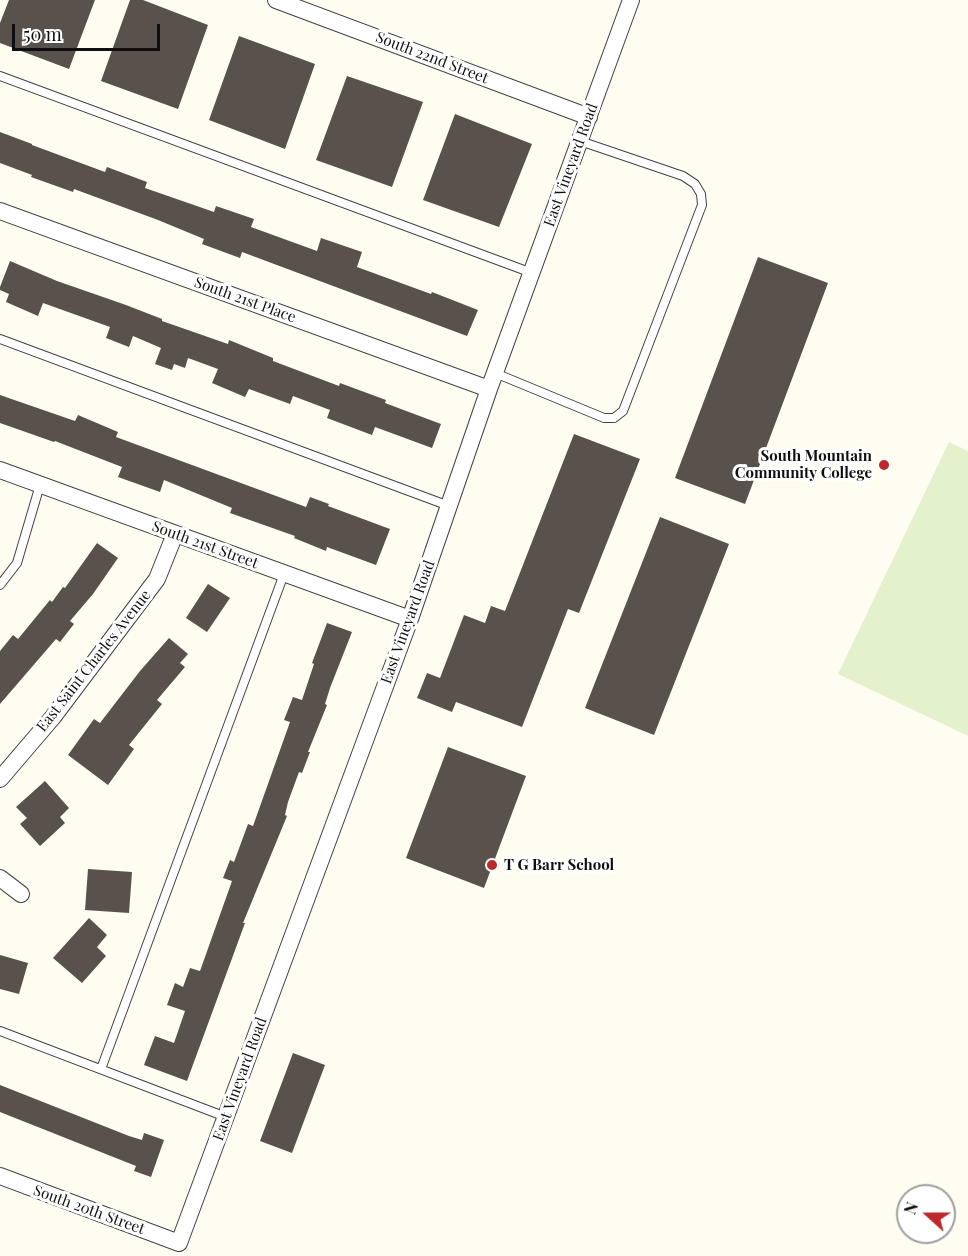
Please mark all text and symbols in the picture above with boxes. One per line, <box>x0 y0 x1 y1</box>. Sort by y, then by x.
scale bar <box>15 12 164 50</box>
text: 50 m <box>23 22 62 46</box>
street label: South 22nd Street <box>373 28 491 88</box>
street label: East Vineyard Road <box>540 101 602 229</box>
street label: South 21st Place <box>192 273 298 327</box>
place label: South Mountain Community College <box>735 447 872 482</box>
marker: South Mountain Community College <box>877 458 891 472</box>
street label: South 21st Street <box>149 517 261 573</box>
street label: East Vineyard Road <box>377 558 439 686</box>
street label: East Saint Charles Avenue <box>33 587 155 735</box>
place label: T G Barr School <box>504 856 614 874</box>
marker: T G Barr School <box>485 858 499 872</box>
street label: East Vineyard Road <box>209 1015 271 1143</box>
street label: South 20th Street <box>31 1181 147 1239</box>
north arrow <box>896 1184 956 1244</box>
text: N <box>899 1199 922 1217</box>

